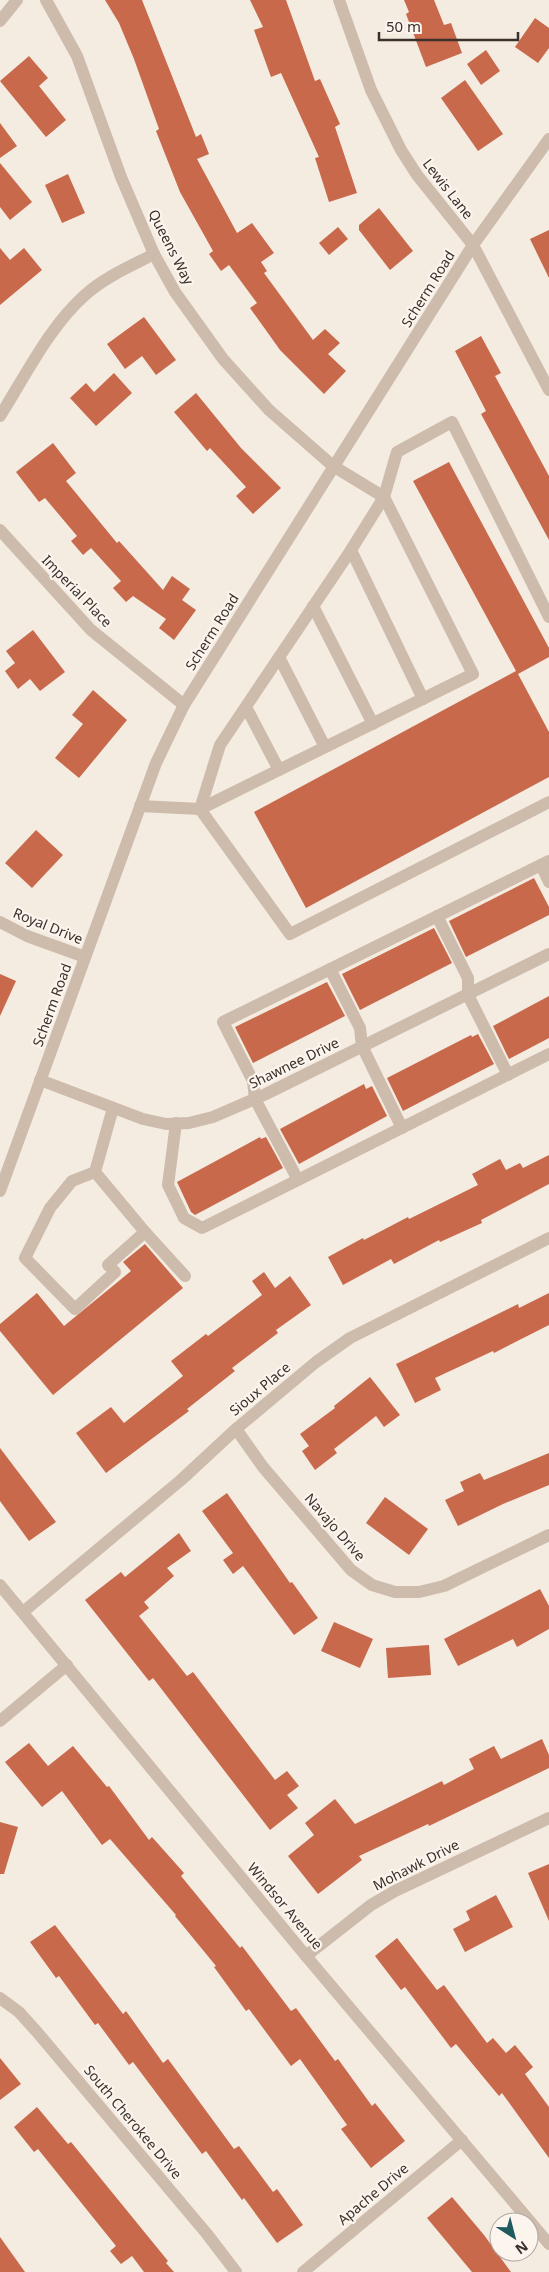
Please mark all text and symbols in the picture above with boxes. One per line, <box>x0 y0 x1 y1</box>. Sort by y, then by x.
scale bar <box>379 10 518 42</box>
text: 50 m <box>386 16 421 36</box>
street label: Lewis Lane <box>419 155 478 223</box>
street label: Queens Way <box>144 206 199 288</box>
street label: Scherm Road <box>396 247 459 331</box>
street label: Imperial Place <box>38 550 117 631</box>
street label: Scherm Road <box>180 590 243 674</box>
street label: Royal Drive <box>10 903 86 948</box>
street label: Scherm Road <box>28 961 75 1049</box>
street label: Shawnee Drive <box>246 1033 342 1093</box>
street label: Sioux Place <box>225 1357 294 1420</box>
street label: Navajo Drive <box>301 1489 370 1565</box>
street label: Mohawk Drive <box>369 1835 462 1894</box>
street label: Windsor Avenue <box>244 1858 327 1953</box>
street label: South Cherokee Drive <box>80 2061 187 2183</box>
street label: Apache Drive <box>333 2158 412 2229</box>
north arrow <box>489 2212 539 2262</box>
text: N <box>512 2237 532 2259</box>

